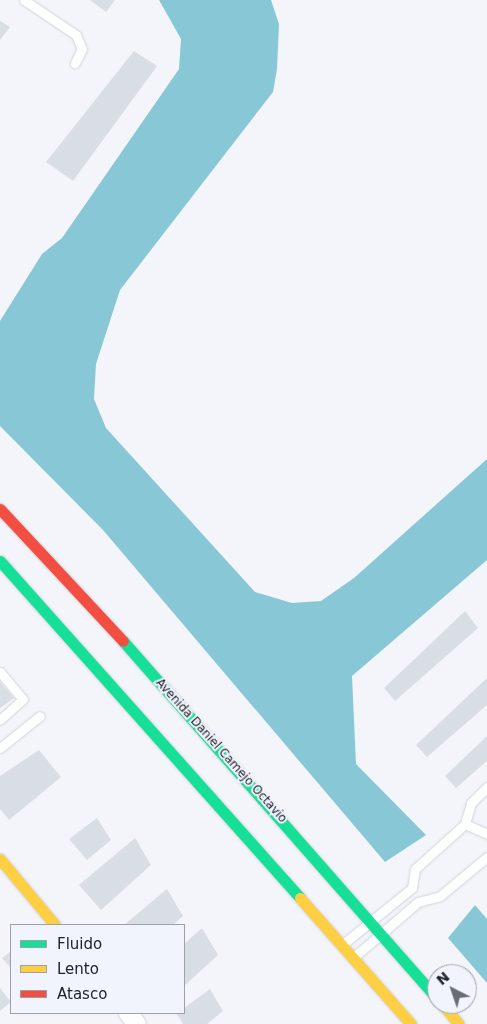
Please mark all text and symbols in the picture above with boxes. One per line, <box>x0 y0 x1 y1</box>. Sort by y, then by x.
street label: Avenida Daniel Camejo Octavio <box>152 676 290 826</box>
legend <box>10 924 185 1014</box>
text: Fluido <box>57 935 102 953</box>
text: Lento <box>57 960 99 978</box>
north arrow <box>427 964 477 1014</box>
text: N <box>433 969 452 988</box>
text: Atasco <box>57 985 107 1003</box>

